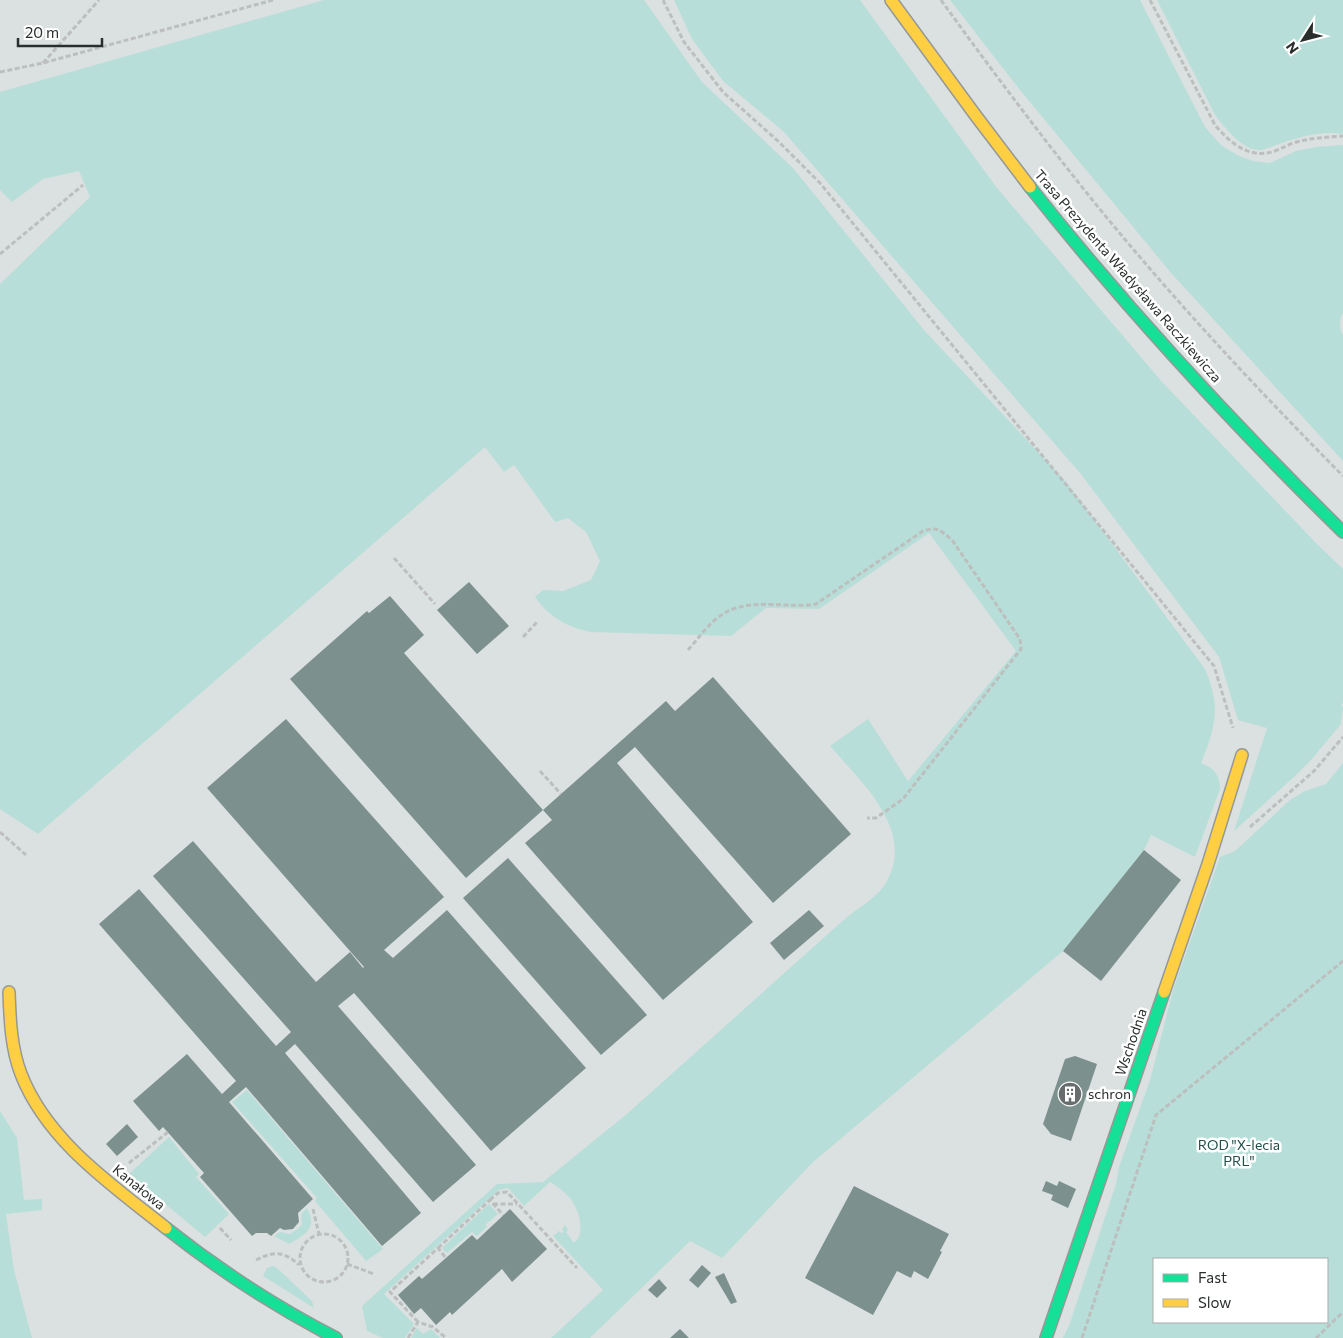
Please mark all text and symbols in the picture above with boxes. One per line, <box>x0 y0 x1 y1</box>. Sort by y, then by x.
scale bar <box>18 15 101 47</box>
north arrow <box>1278 15 1328 65</box>
text: 20 m <box>25 23 59 41</box>
text: N <box>1282 39 1302 57</box>
street label: Trasa Prezydenta Władysława Raczkiewicza <box>1031 166 1225 386</box>
street label: Wschodnia <box>1111 1006 1150 1078</box>
building icon: schron <box>1057 1081 1083 1107</box>
place label: schron <box>1088 1085 1131 1102</box>
park label: ROD "X-lecia PRL" <box>1198 1136 1280 1169</box>
street label: Kanałowa <box>110 1160 169 1213</box>
legend <box>1153 1258 1328 1323</box>
text: Fast <box>1198 1268 1227 1286</box>
text: Slow <box>1198 1293 1231 1311</box>

